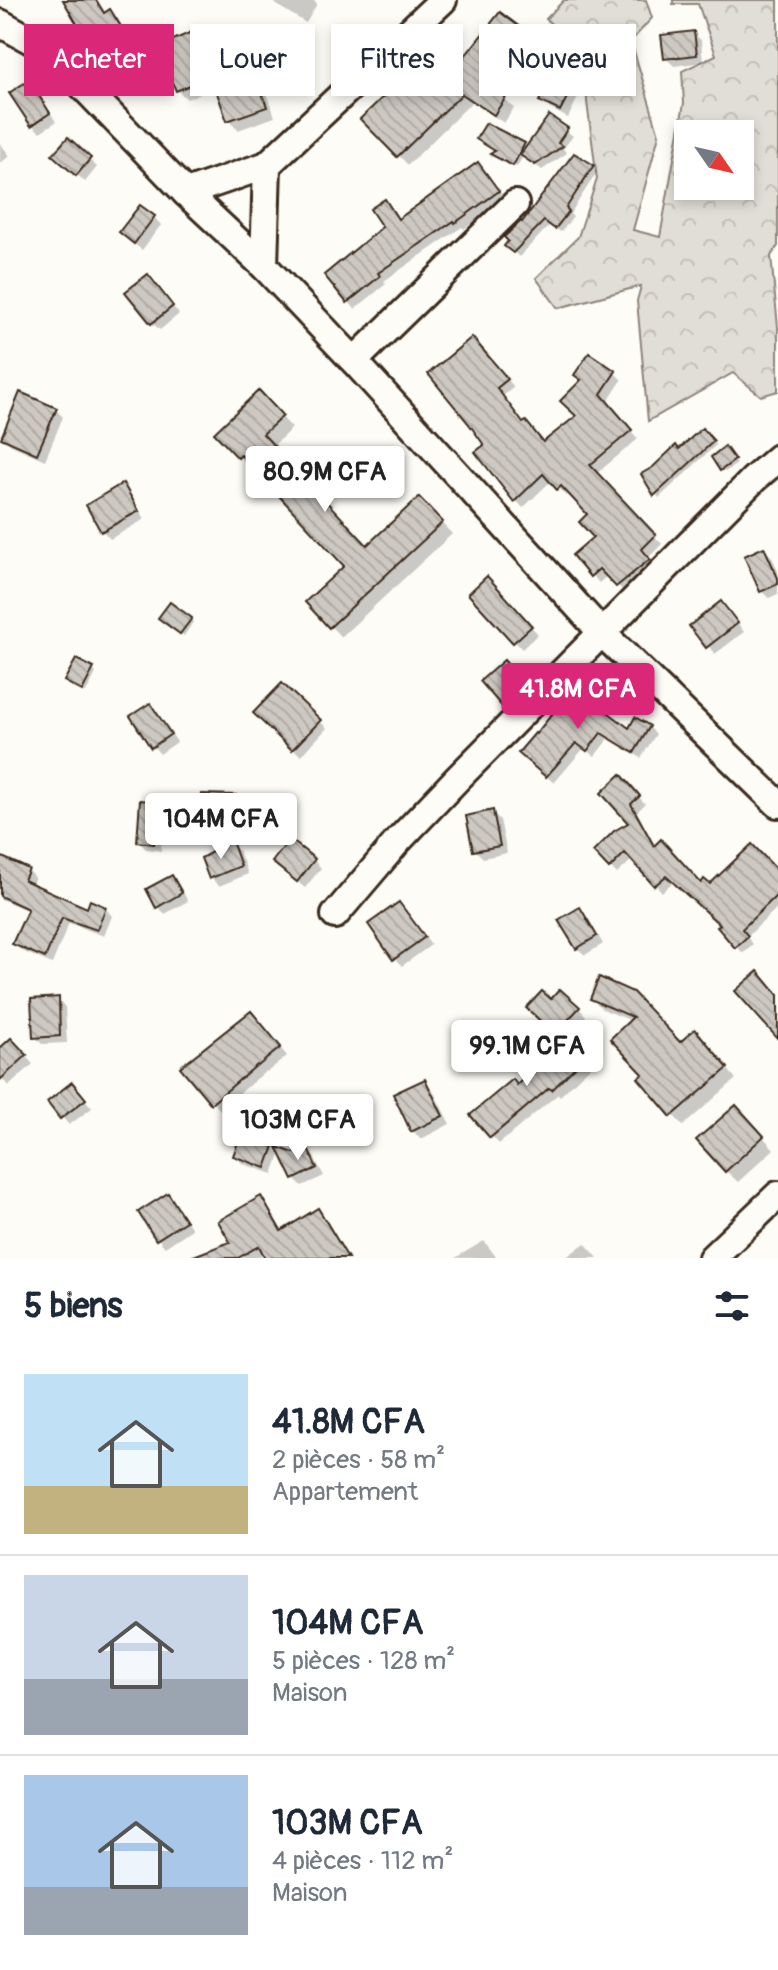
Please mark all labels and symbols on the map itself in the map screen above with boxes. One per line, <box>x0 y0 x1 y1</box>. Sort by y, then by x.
north arrow <box>674 120 754 200</box>
pin: 80.9M CFA <box>233 446 417 514</box>
pin: 41.8M CFA <box>486 663 670 731</box>
pin: 104M CFA <box>138 793 304 861</box>
pin: 99.1M CFA <box>435 1020 619 1088</box>
pin: 103M CFA <box>215 1094 381 1162</box>

